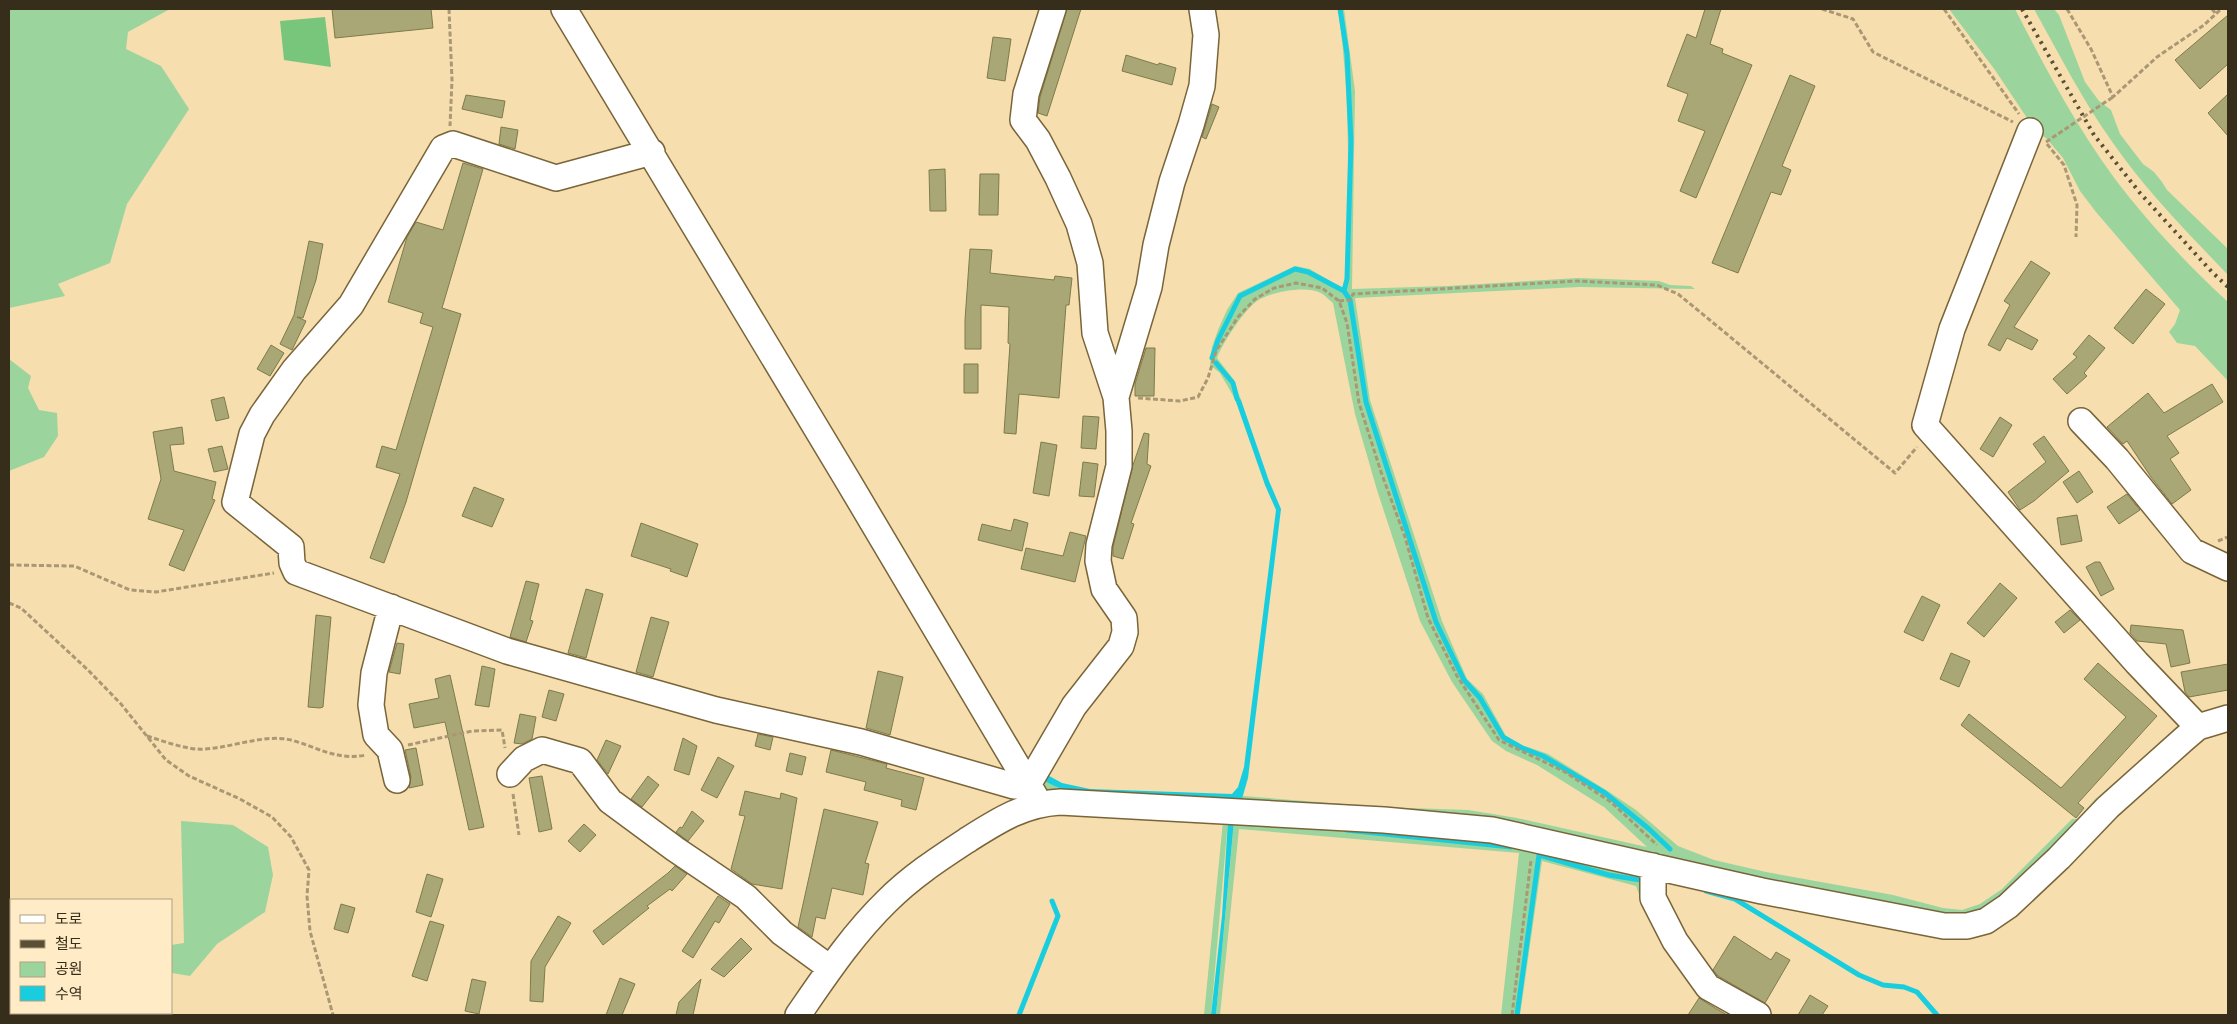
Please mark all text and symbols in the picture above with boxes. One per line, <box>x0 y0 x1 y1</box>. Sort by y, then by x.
legend <box>10 899 172 1014</box>
text: 도로 <box>55 910 83 928</box>
text: 철도 <box>55 935 83 953</box>
text: 공원 <box>55 960 83 978</box>
text: 수역 <box>55 985 83 1003</box>

